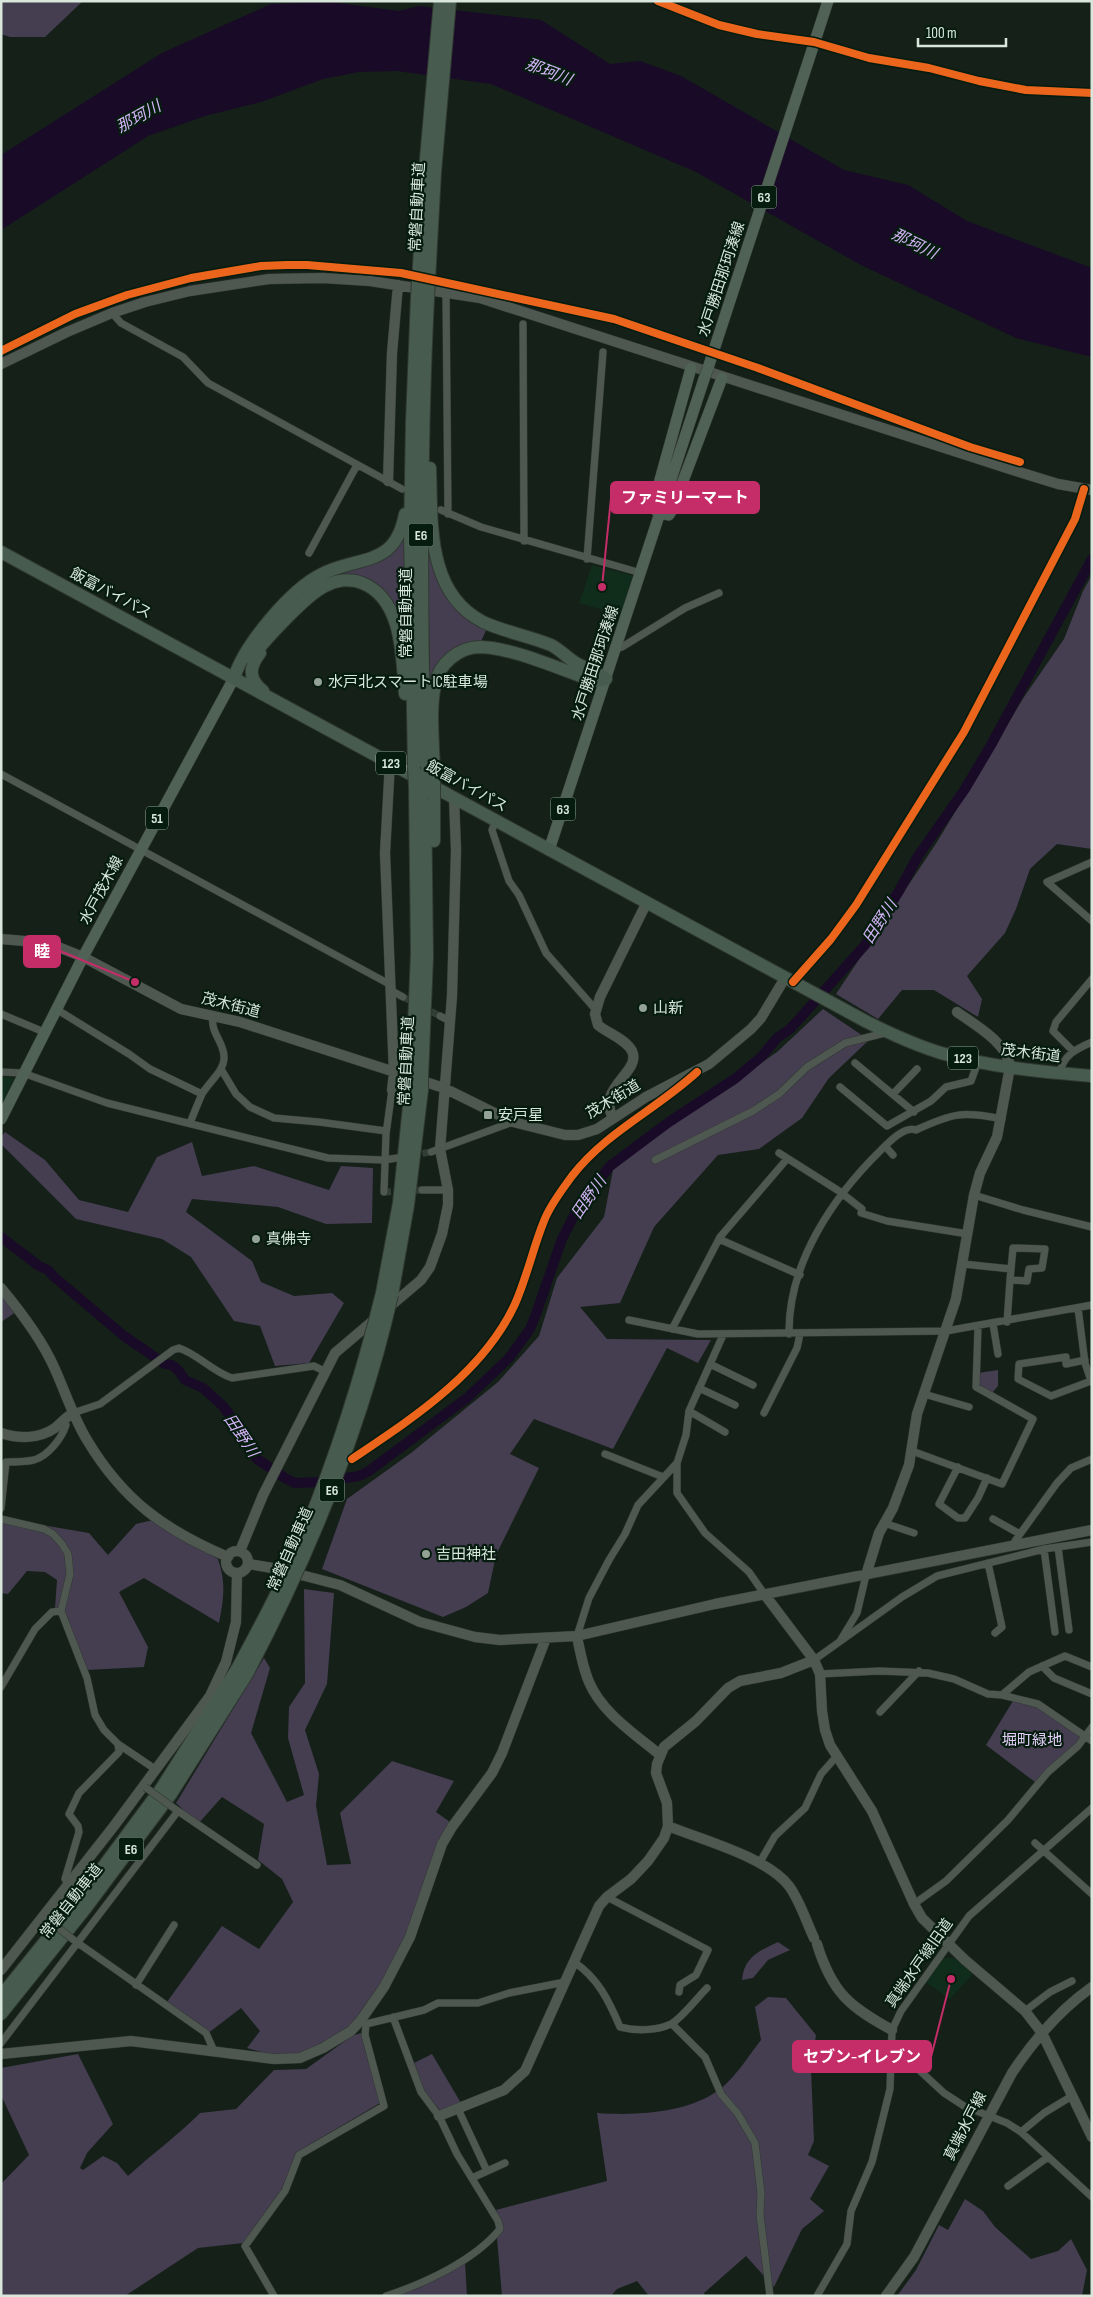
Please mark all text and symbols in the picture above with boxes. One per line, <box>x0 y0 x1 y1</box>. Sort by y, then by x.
scale bar <box>918 15 1006 47</box>
text: 100 m <box>926 24 957 43</box>
water label: 那珂川 <box>523 55 576 91</box>
water label: 那珂川 <box>113 96 166 137</box>
street label: 常磐自動車道 <box>406 162 429 252</box>
road number: 63 <box>752 186 776 208</box>
street label: 水戸勝田那珂湊線 <box>694 219 749 339</box>
water label: 那珂川 <box>889 225 942 264</box>
callout: ファミリーマート <box>611 482 759 513</box>
text: ファミリーマート <box>621 489 749 508</box>
road number: E6 <box>408 524 434 546</box>
street label: 飯富バイパス <box>67 564 155 623</box>
street label: 常磐自動車道 <box>397 568 416 658</box>
street label: 水戸勝田那珂湊線 <box>568 603 623 723</box>
place label: 水戸北スマートIC駐車場 <box>328 673 488 692</box>
marker: 水戸北スマートIC駐車場 <box>312 676 324 688</box>
road number: 123 <box>376 751 406 774</box>
street label: 飯富バイパス <box>423 756 511 816</box>
road number: 63 <box>550 798 576 821</box>
road number: 51 <box>146 806 168 830</box>
street label: 水戸茂木線 <box>75 853 127 928</box>
water label: 田野川 <box>859 895 902 947</box>
callout: 睦 <box>24 936 60 967</box>
text: 睦 <box>34 943 50 962</box>
street label: 茂木街道 <box>199 989 262 1022</box>
place label: 山新 <box>653 999 683 1018</box>
marker: 山新 <box>637 1002 649 1014</box>
street label: 常磐自動車道 <box>395 1016 418 1106</box>
street label: 茂木街道 <box>1000 1040 1062 1067</box>
road number: 123 <box>948 1046 978 1070</box>
street label: 茂木街道 <box>583 1076 644 1123</box>
place label: 安戸星 <box>498 1106 543 1125</box>
marker: 安戸星 <box>482 1109 494 1121</box>
water label: 田野川 <box>568 1171 612 1223</box>
place label: 真佛寺 <box>266 1230 311 1249</box>
marker: 真佛寺 <box>250 1233 262 1245</box>
water label: 田野川 <box>219 1411 263 1463</box>
road number: E6 <box>320 1478 344 1502</box>
street label: 常磐自動車道 <box>263 1504 317 1594</box>
place label: 吉田神社 <box>436 1545 496 1564</box>
marker: 吉田神社 <box>420 1548 432 1560</box>
park label: 堀町緑地 <box>1002 1731 1062 1750</box>
road number: E6 <box>118 1838 144 1860</box>
street label: 常磐自動車道 <box>36 1860 107 1943</box>
street label: 真端水戸線旧道 <box>882 1915 957 2012</box>
callout: セブン-イレブン <box>793 2041 931 2072</box>
text: セブン-イレブン <box>803 2048 921 2067</box>
street label: 真端水戸線 <box>940 2088 991 2164</box>

